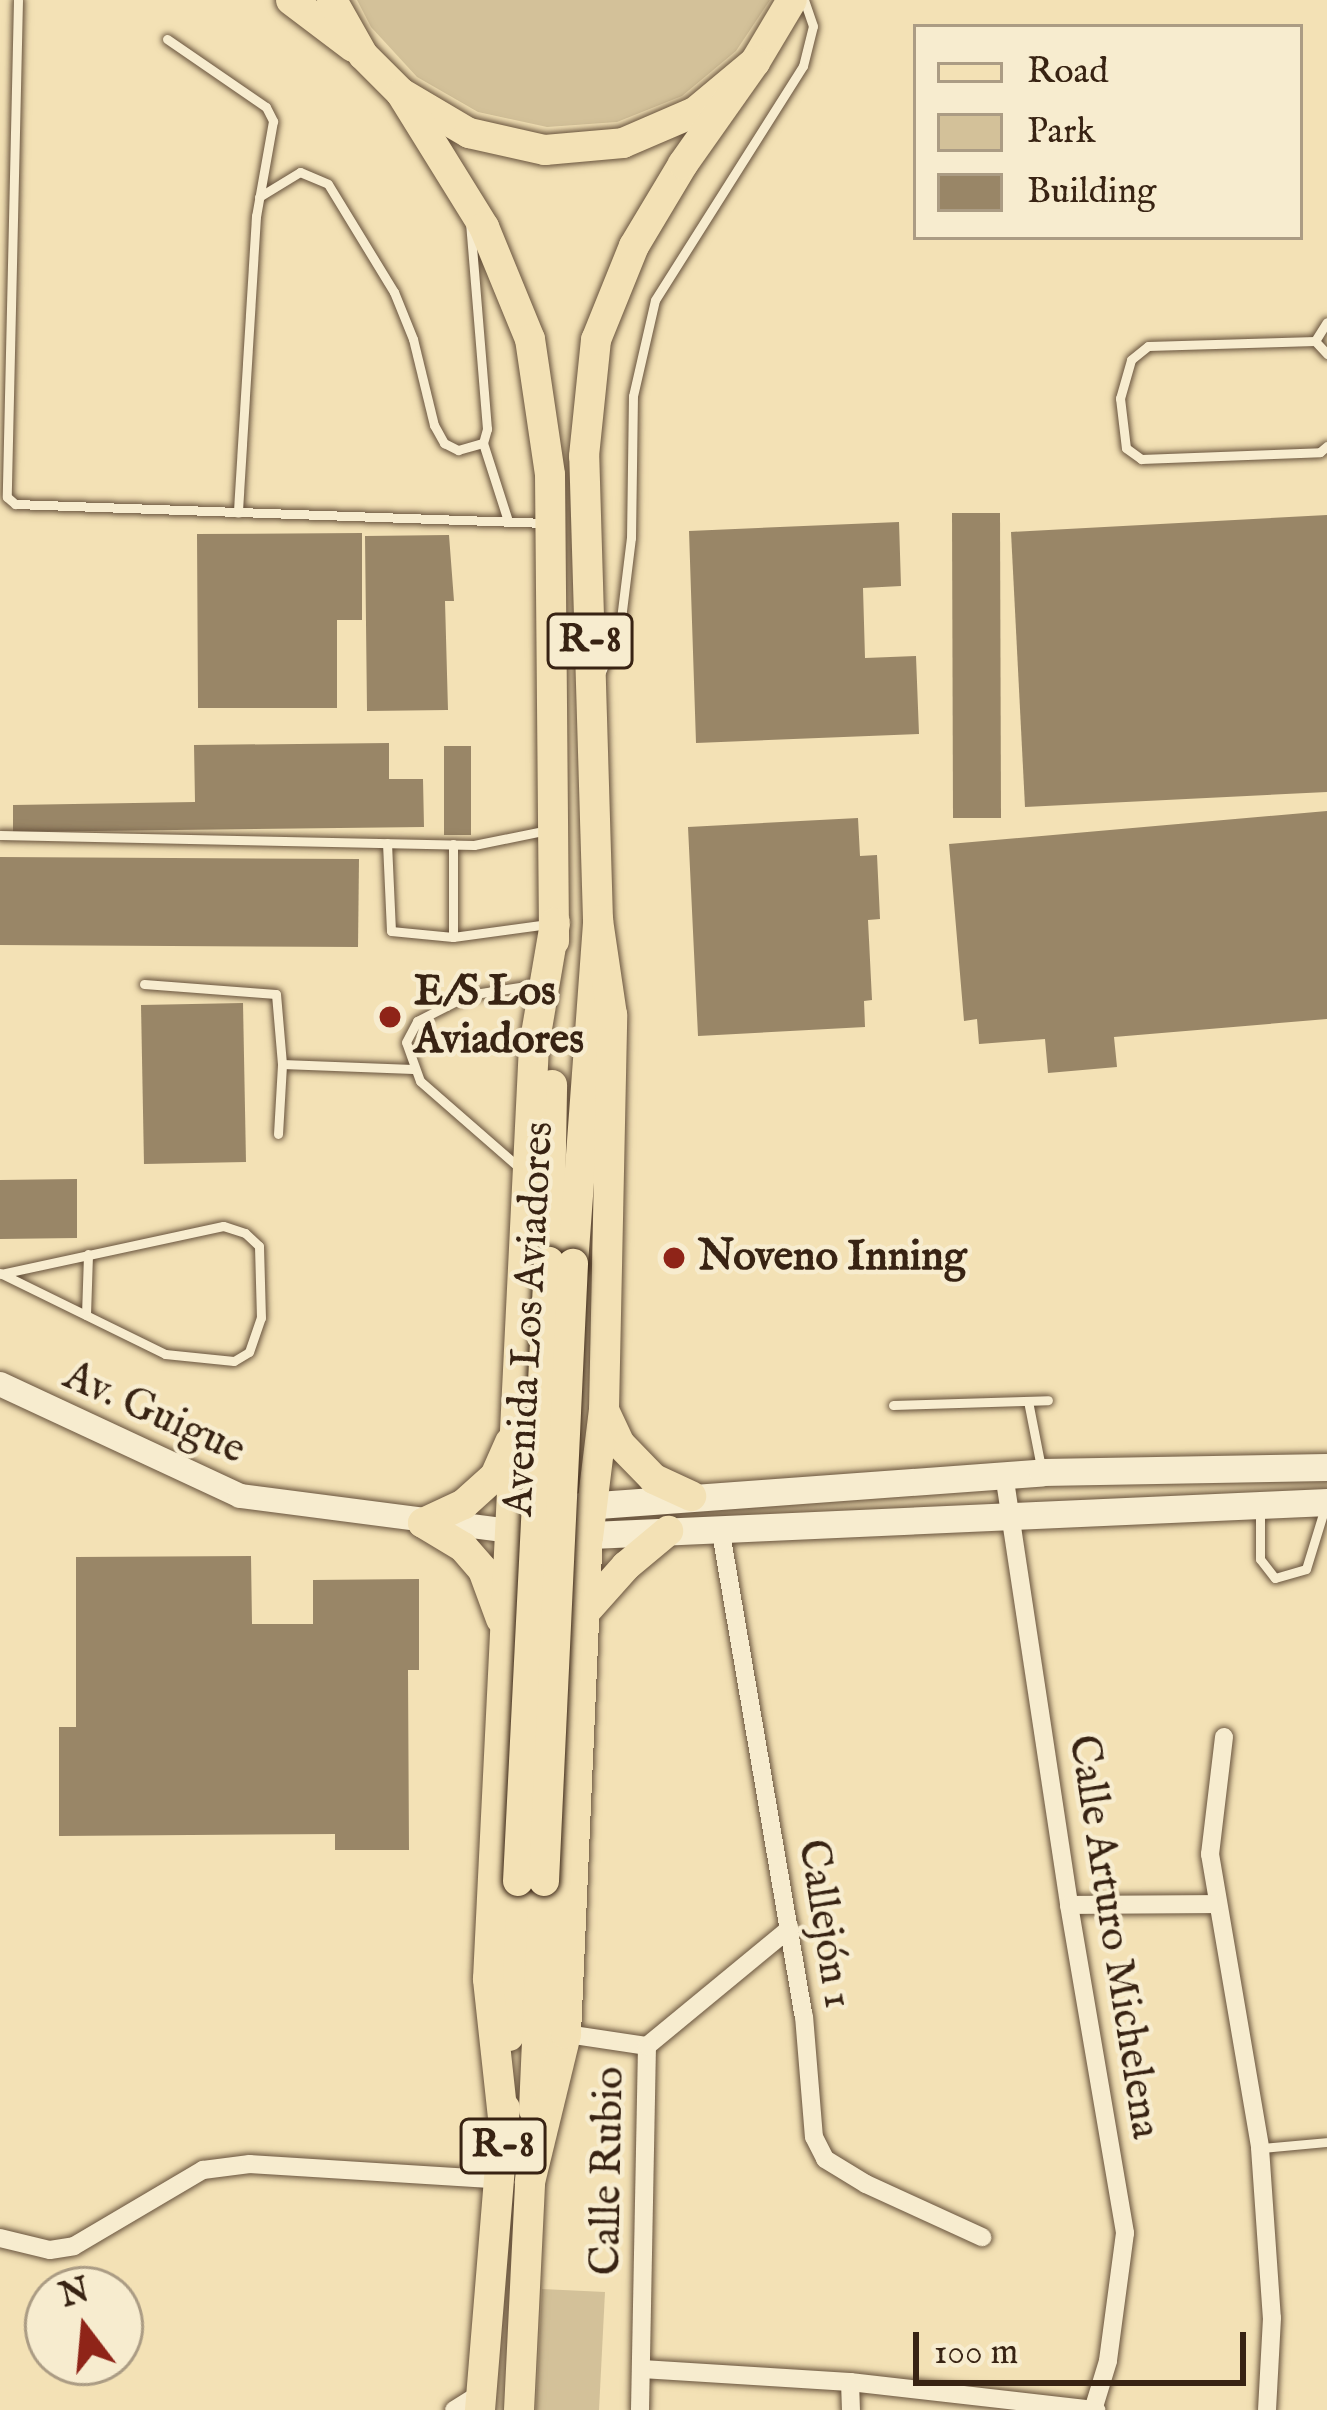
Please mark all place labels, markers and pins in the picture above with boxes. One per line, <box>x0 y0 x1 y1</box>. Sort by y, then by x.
place label: E/S Los Aviadores <box>414 968 584 1066</box>
marker: E/S Los Aviadores <box>377 1004 403 1030</box>
place label: Noveno Inning <box>698 1233 966 1283</box>
marker: Noveno Inning <box>661 1245 687 1271</box>

